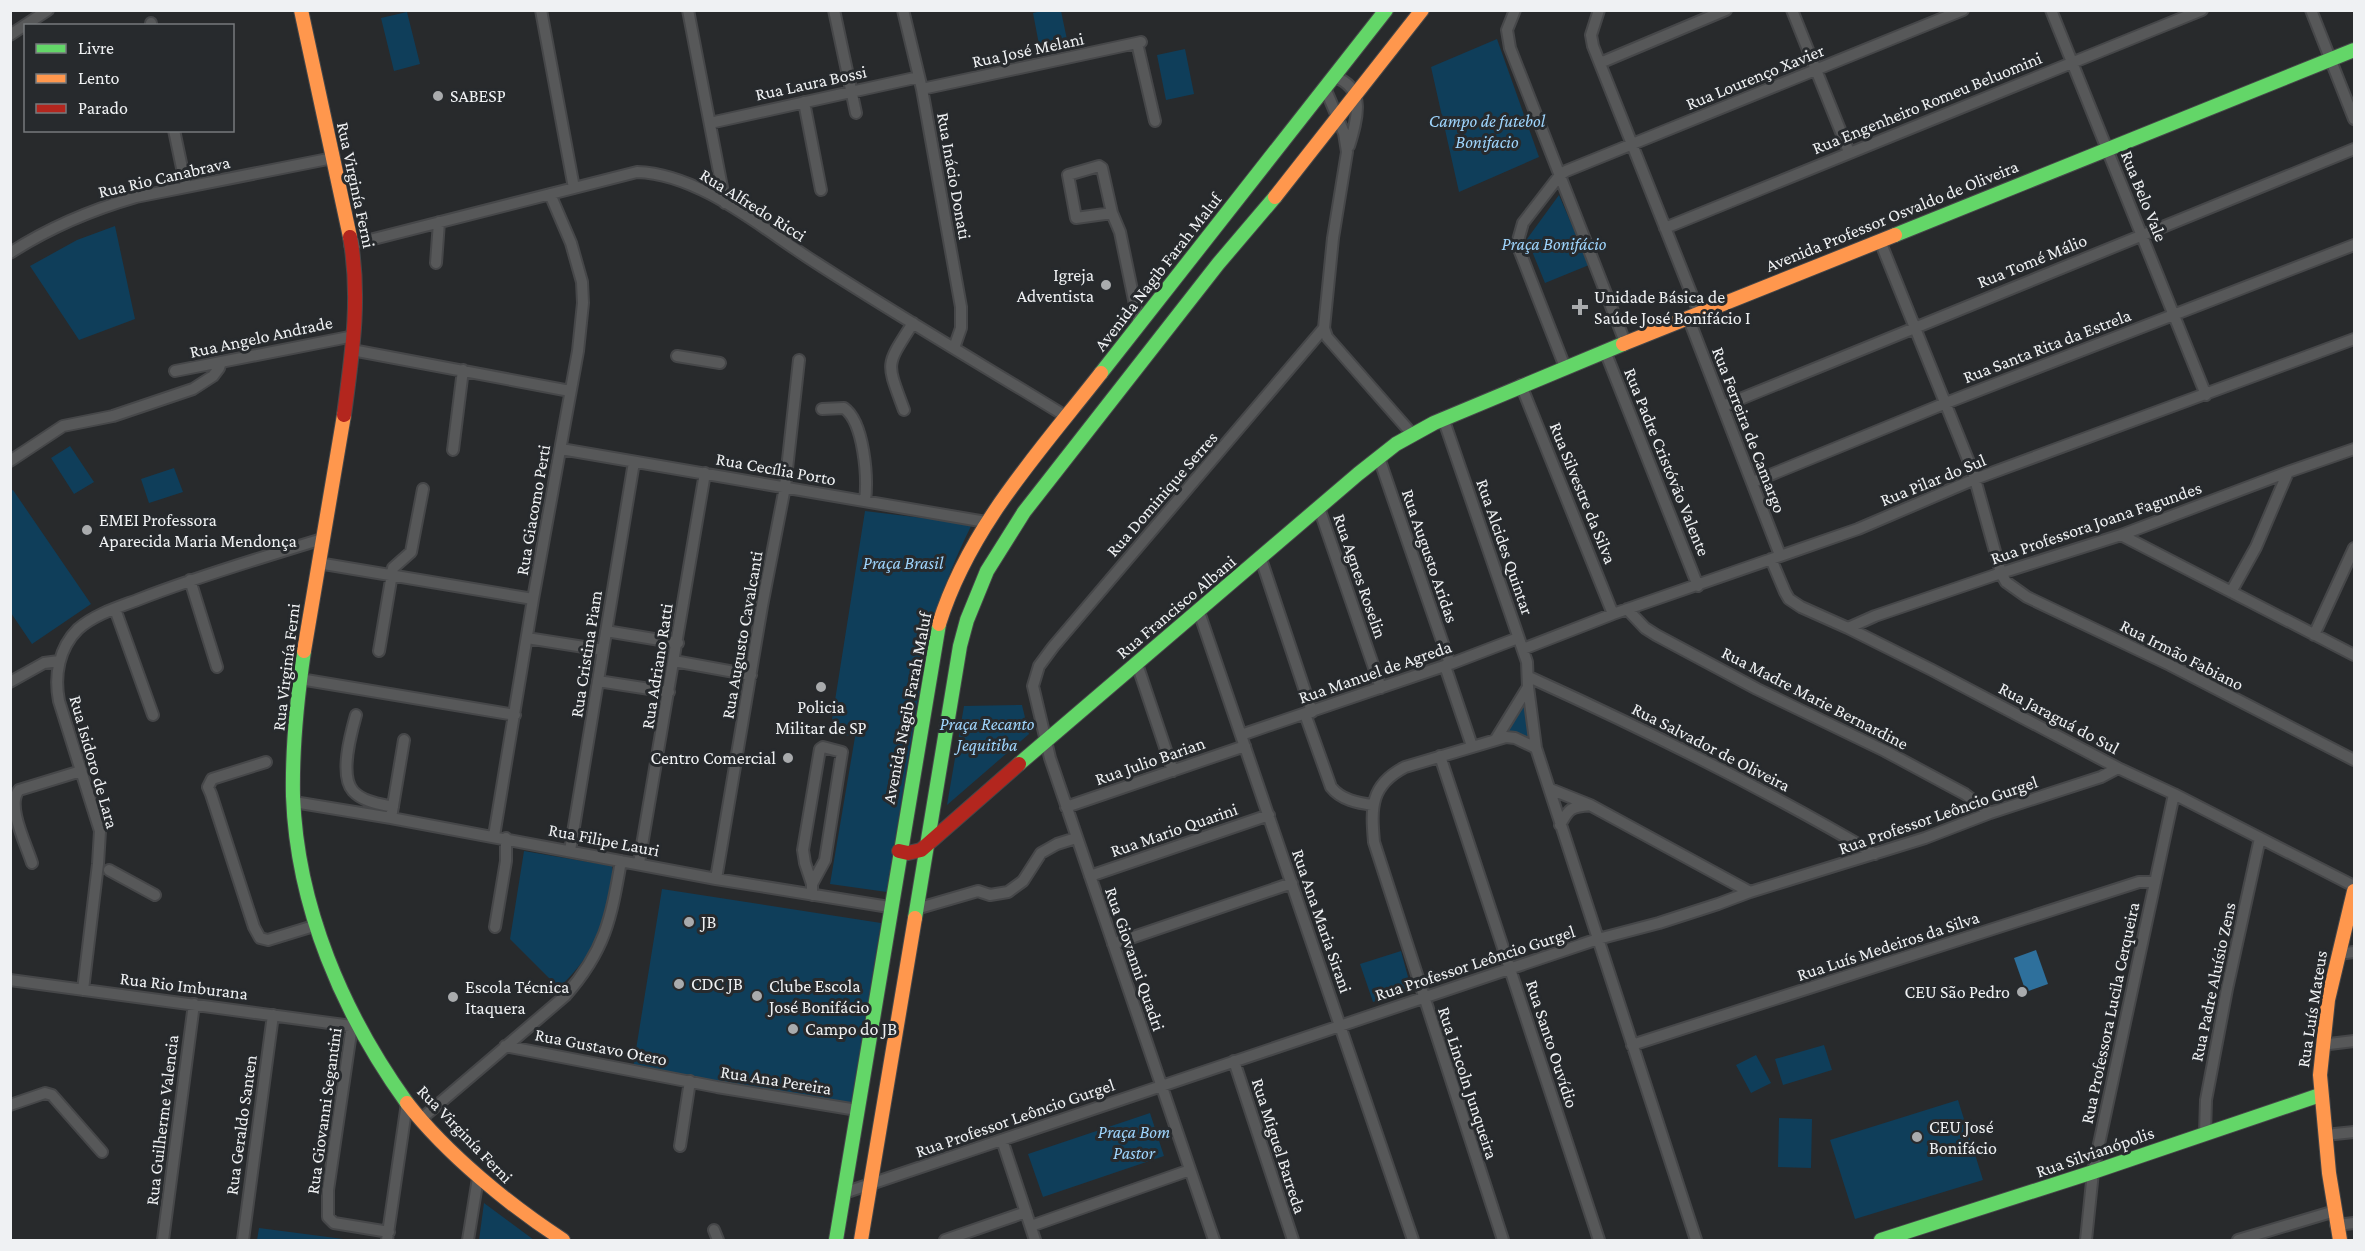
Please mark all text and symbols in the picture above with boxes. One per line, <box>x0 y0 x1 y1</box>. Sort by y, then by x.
legend <box>24 24 234 132</box>
street label: Rua José Melani <box>970 28 1086 72</box>
text: Livre <box>78 38 114 58</box>
street label: Rua Lourenço Xavier <box>1683 40 1828 114</box>
street label: Rua Engenheiro Romeu Beluomini <box>1809 48 2045 158</box>
street label: Rua Laura Bossi <box>754 61 869 105</box>
text: Lento <box>78 68 119 88</box>
place label: SABESP <box>450 86 506 106</box>
marker: SABESP <box>431 89 445 103</box>
text: Parado <box>78 98 128 118</box>
street label: Rua Inácio Donati <box>933 111 975 241</box>
park label: Campo de futebol Bonifacio <box>1429 111 1546 152</box>
street label: Rua Virginía Ferni <box>333 120 379 250</box>
street label: Rua Belo Vale <box>2117 148 2171 244</box>
street label: Rua Rio Canabrava <box>96 152 232 202</box>
street label: Avenida Professor Osvaldo de Oliveira <box>1763 156 2021 276</box>
street label: Rua Alfredo Ricci <box>696 164 810 246</box>
street label: Avenida Nagib Farah Maluf <box>1090 188 1227 355</box>
street label: Rua Tomé Málio <box>1974 230 2090 292</box>
park label: Praça Bonifácio <box>1502 234 1607 254</box>
place label: Igreja Adventista <box>1017 265 1094 306</box>
marker: Igreja Adventista <box>1099 278 1113 292</box>
place label: Unidade Básica de Saúde José Bonifácio I <box>1594 287 1750 328</box>
marker: Unidade Básica de Saúde José Bonifácio I <box>1571 298 1589 316</box>
street label: Rua Santa Rita da Estrela <box>1960 305 2134 387</box>
street label: Rua Angelo Andrade <box>188 312 334 362</box>
street label: Rua Ferreira de Camargo <box>1708 344 1790 516</box>
street label: Rua Padre Cristóvão Valente <box>1620 365 1714 559</box>
street label: Rua Silvestre da Silva <box>1545 419 1621 567</box>
street label: Rua Dominique Serres <box>1102 427 1222 561</box>
street label: Rua Giacomo Perti <box>512 443 554 577</box>
street label: Rua Cecília Porto <box>714 449 838 489</box>
street label: Rua Pilar do Sul <box>1877 450 1989 510</box>
street label: Rua Alcides Quintar <box>1472 476 1538 618</box>
street label: Rua Professora Joana Fagundes <box>1988 477 2204 569</box>
street label: Rua Augusto Aridas <box>1398 486 1462 626</box>
place label: EMEI Professora Aparecida Maria Mendonça <box>99 510 297 551</box>
street label: Rua Agnes Roselin <box>1329 511 1391 641</box>
marker: EMEI Professora Aparecida Maria Mendonça <box>80 523 94 537</box>
street label: Rua Augusto Cavalcanti <box>717 549 767 721</box>
street label: Rua Francisco Albani <box>1112 551 1240 663</box>
park label: Praça Brasil <box>863 553 944 573</box>
street label: Rua Cristina Piam <box>566 589 606 719</box>
street label: Rua Adriano Ratti <box>637 601 677 730</box>
street label: Rua Virginía Ferni <box>268 602 304 732</box>
street label: Avenida Nagib Farah Maluf <box>879 609 936 805</box>
street label: Rua Irmão Fabiano <box>2117 615 2247 695</box>
street label: Rua Manuel de Agreda <box>1296 636 1454 708</box>
street label: Rua Madre Marie Bernardine <box>1718 642 1912 754</box>
street label: Rua Jaraguá do Sul <box>1995 678 2123 758</box>
marker: Policia Militar de SP <box>814 680 828 694</box>
street label: Rua Isidoro de Lara <box>65 693 123 831</box>
place label: Policia Militar de SP <box>775 697 867 738</box>
street label: Rua Salvador de Oliveira <box>1629 698 1793 796</box>
park label: Praça Recanto Jequitiba <box>939 714 1035 755</box>
street label: Rua Julio Barian <box>1092 733 1208 789</box>
place label: Centro Comercial <box>651 748 776 768</box>
marker: Centro Comercial <box>781 751 795 765</box>
street label: Rua Professor Leôncio Gurgel <box>1836 771 2040 859</box>
street label: Rua Mario Quarini <box>1108 799 1240 861</box>
street label: Rua Filipe Lauri <box>547 819 661 861</box>
street label: Rua Ana Maria Sirani <box>1288 847 1356 996</box>
street label: Rua Giovanni Quadri <box>1101 885 1169 1034</box>
street label: Rua Professora Lucila Cerqueira <box>2077 900 2143 1126</box>
street label: Rua Padre Aluísio Zens <box>2186 901 2240 1063</box>
street label: Rua Luís Medeiros da Silva <box>1794 907 1982 985</box>
place label: JB <box>699 912 716 932</box>
marker: JB <box>682 915 696 929</box>
street label: Rua Professor Leôncio Gurgel <box>1372 921 1578 1005</box>
street label: Rua Luís Mateus <box>2293 949 2331 1069</box>
street label: Rua Rio Imburana <box>119 968 249 1004</box>
place label: CDC JB <box>691 974 743 994</box>
place label: Clube Escola José Bonifácio <box>767 976 870 1017</box>
place label: Escola Técnica Itaquera <box>465 977 569 1018</box>
marker: CDC JB <box>672 977 686 991</box>
street label: Rua Santo Ouvídio <box>1522 978 1582 1111</box>
place label: CEU São Pedro <box>1905 982 2010 1002</box>
marker: CEU São Pedro <box>2015 985 2029 999</box>
marker: Clube Escola José Bonifácio <box>750 989 764 1003</box>
marker: Escola Técnica Itaquera <box>446 990 460 1004</box>
street label: Rua Lincoln Junqueira <box>1434 1004 1502 1162</box>
place label: Campo do JB <box>805 1019 897 1039</box>
marker: Campo do JB <box>786 1022 800 1036</box>
street label: Rua Gustavo Otero <box>533 1024 669 1070</box>
street label: Rua Giovanni Segantini <box>302 1026 346 1196</box>
street label: Rua Guilherme Valencia <box>142 1034 182 1206</box>
street label: Rua Geraldo Santen <box>221 1053 261 1196</box>
street label: Rua Ana Pereira <box>719 1061 833 1099</box>
street label: Rua Professor Leôncio Gurgel <box>913 1074 1117 1162</box>
street label: Rua Miguel Barreda <box>1248 1076 1310 1216</box>
street label: Rua Virginía Ferni <box>413 1081 517 1187</box>
place label: CEU José Bonifácio <box>1929 1117 1997 1158</box>
park label: Praça Bom Pastor <box>1098 1122 1170 1163</box>
street label: Rua Silvianópolis <box>2033 1122 2157 1182</box>
marker: CEU José Bonifácio <box>1910 1130 1924 1144</box>

